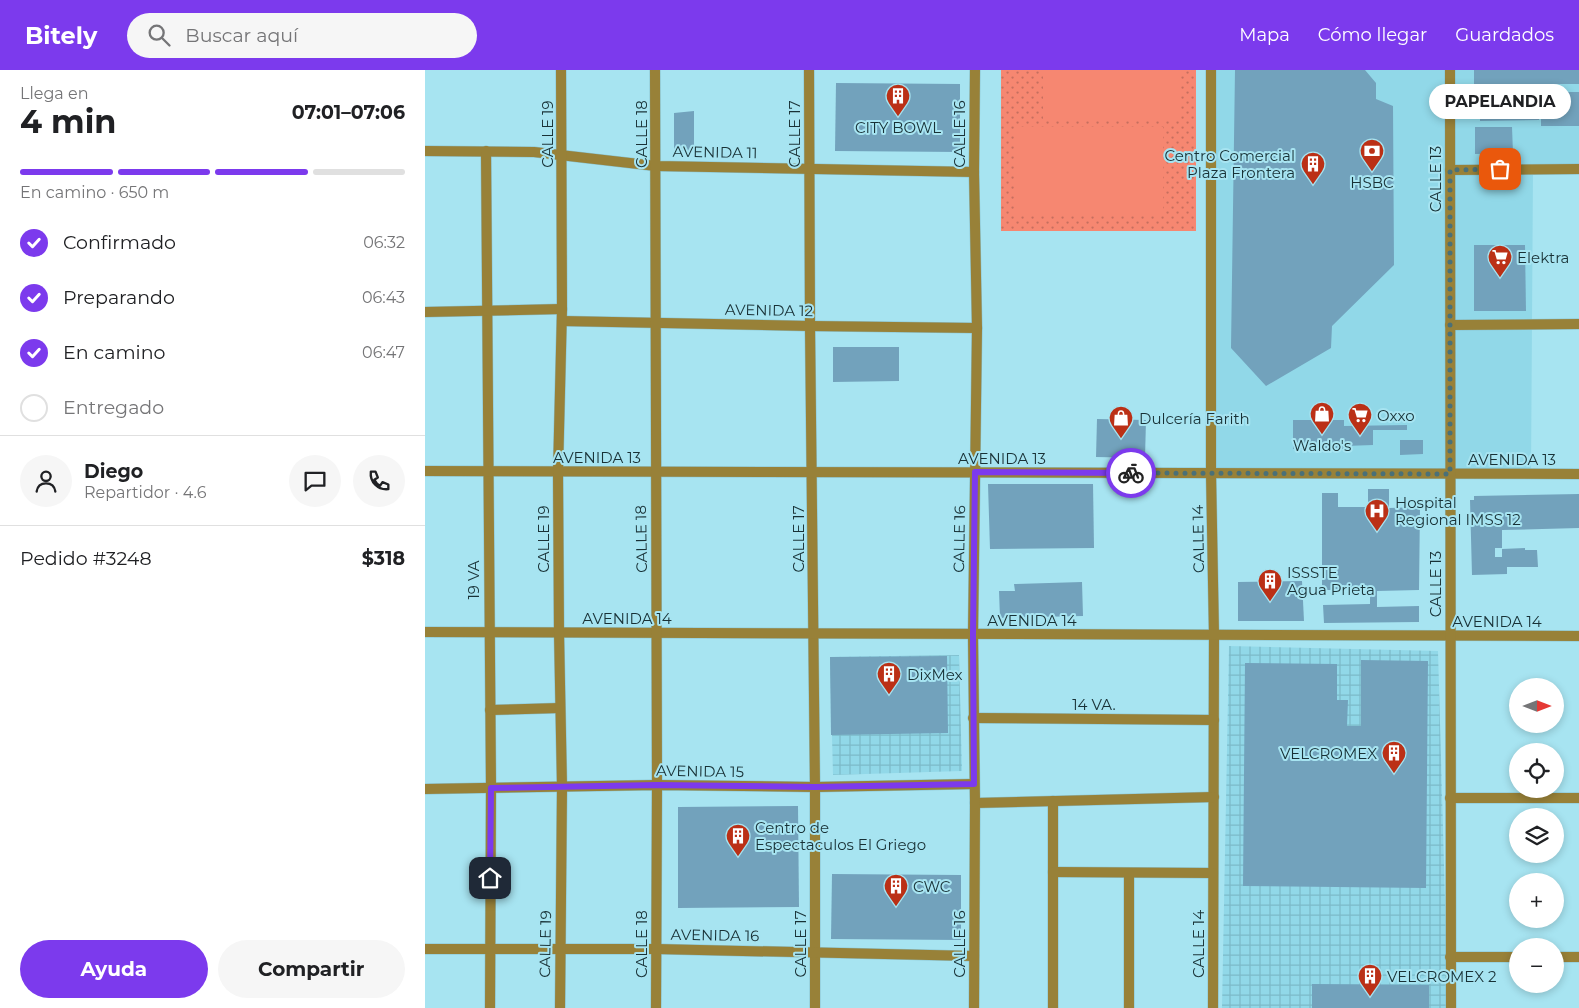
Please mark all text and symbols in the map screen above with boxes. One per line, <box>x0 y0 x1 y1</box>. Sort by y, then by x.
search box <box>127 13 477 58</box>
text: Bitely <box>25 21 97 50</box>
icon: search <box>145 21 173 49</box>
text: Buscar aquí <box>185 24 298 47</box>
text: Mapa <box>1239 24 1290 46</box>
text: Cómo llegar <box>1318 24 1427 46</box>
text: Guardados <box>1455 24 1554 46</box>
building icon: CITY BOWL <box>885 83 911 117</box>
text: Llega en <box>20 84 88 103</box>
callout: PAPELANDIA <box>1429 84 1571 119</box>
text: PAPELANDIA <box>1444 92 1556 111</box>
street label: CALLE 19 <box>538 100 557 168</box>
street label: CALLE 18 <box>632 100 651 168</box>
street label: CALLE 17 <box>785 100 804 168</box>
street label: CALLE 16 <box>950 100 969 168</box>
text: 07:01–07:06 <box>292 101 405 124</box>
text: 4 min <box>20 102 116 141</box>
place label: CITY BOWL <box>855 118 941 137</box>
bank icon: HSBC <box>1359 138 1385 172</box>
street label: AVENIDA 11 <box>672 142 758 162</box>
place label: Centro Comercial Plaza Frontera <box>1165 146 1295 182</box>
street label: CALLE 13 <box>1426 146 1445 212</box>
pin <box>1479 148 1521 190</box>
building icon: Centro Comercial Plaza Frontera <box>1300 151 1326 185</box>
icon: bag <box>1486 155 1514 183</box>
place label: HSBC <box>1350 173 1394 192</box>
text: En camino · 650 m <box>20 183 169 202</box>
icon: check <box>20 229 48 257</box>
text: Confirmado <box>63 231 176 254</box>
text: 06:32 <box>363 233 405 252</box>
supermarket icon: Elektra <box>1487 244 1513 278</box>
place label: Elektra <box>1517 248 1569 267</box>
icon: check <box>20 284 48 312</box>
text: Preparando <box>63 286 175 309</box>
text: 06:43 <box>362 288 405 307</box>
street label: AVENIDA 12 <box>725 300 813 320</box>
icon: check <box>20 339 48 367</box>
text: En camino <box>63 341 165 364</box>
text: 06:47 <box>362 343 405 362</box>
text: Entregado <box>63 396 164 419</box>
shop icon: Waldo's <box>1309 401 1335 435</box>
supermarket icon: Oxxo <box>1347 402 1373 436</box>
shop icon: Dulcería Farith <box>1108 405 1134 439</box>
place label: Oxxo <box>1377 406 1415 425</box>
place label: Dulcería Farith <box>1139 409 1250 428</box>
place label: Waldo's <box>1293 436 1351 455</box>
street label: AVENIDA 13 <box>553 448 641 467</box>
courier <box>1106 448 1156 498</box>
street label: AVENIDA 13 <box>958 449 1046 468</box>
street label: AVENIDA 13 <box>1468 450 1556 469</box>
button: person <box>20 455 72 507</box>
button: chat <box>289 455 341 507</box>
button: phone <box>353 455 405 507</box>
icon: bike <box>1117 459 1145 487</box>
text: Diego <box>84 460 143 483</box>
text: Repartidor · 4.6 <box>84 483 207 502</box>
place label: Hospital Regional IMSS 12 <box>1395 493 1521 529</box>
hospital icon: Hospital Regional IMSS 12 <box>1364 498 1390 532</box>
street label: CALLE 19 <box>534 505 553 573</box>
street label: CALLE 18 <box>631 505 651 573</box>
street label: CALLE 17 <box>789 505 808 573</box>
street label: CALLE 16 <box>949 505 969 573</box>
street label: CALLE 14 <box>1188 505 1208 573</box>
text: Pedido #3248 <box>20 547 152 570</box>
text: $318 <box>362 547 405 570</box>
street label: CALLE 13 <box>1426 551 1445 617</box>
street label: 19 VA <box>464 560 483 600</box>
place label: ISSSTE Agua Prieta <box>1287 563 1375 599</box>
building icon: ISSSTE Agua Prieta <box>1257 568 1283 602</box>
street label: AVENIDA 14 <box>582 609 672 628</box>
street label: AVENIDA 14 <box>987 611 1077 630</box>
street label: AVENIDA 14 <box>1452 612 1542 631</box>
building icon: DixMex <box>876 661 902 695</box>
place label: DixMex <box>907 665 963 684</box>
north arrow <box>1509 678 1564 732</box>
map controls <box>1509 678 1564 993</box>
street label: 14 VA. <box>1072 695 1116 714</box>
building icon: VELCROMEX <box>1381 740 1407 774</box>
button: locate <box>1509 743 1564 798</box>
place label: VELCROMEX <box>1280 744 1377 763</box>
street label: AVENIDA 15 <box>656 761 744 781</box>
button: layers <box>1509 808 1564 863</box>
place label: Centro de Espectaculos El Griego <box>755 818 926 854</box>
building icon: Centro de Espectaculos El Griego <box>725 823 751 857</box>
pin <box>469 857 511 899</box>
icon: home <box>476 864 504 892</box>
building icon: CWC <box>883 873 909 907</box>
button: + <box>1509 873 1564 928</box>
place label: CWC <box>913 877 951 896</box>
street label: CALLE 19 <box>535 910 555 978</box>
street label: CALLE 18 <box>632 910 651 978</box>
street label: CALLE 17 <box>791 910 810 978</box>
street label: CALLE 16 <box>950 910 969 978</box>
street label: CALLE 14 <box>1189 910 1208 978</box>
street label: AVENIDA 16 <box>670 925 760 945</box>
button: − <box>1509 938 1564 993</box>
button: Ayuda <box>20 940 208 998</box>
button: Compartir <box>218 940 405 998</box>
building icon: VELCROMEX 2 <box>1357 963 1383 997</box>
place label: VELCROMEX 2 <box>1387 967 1497 986</box>

